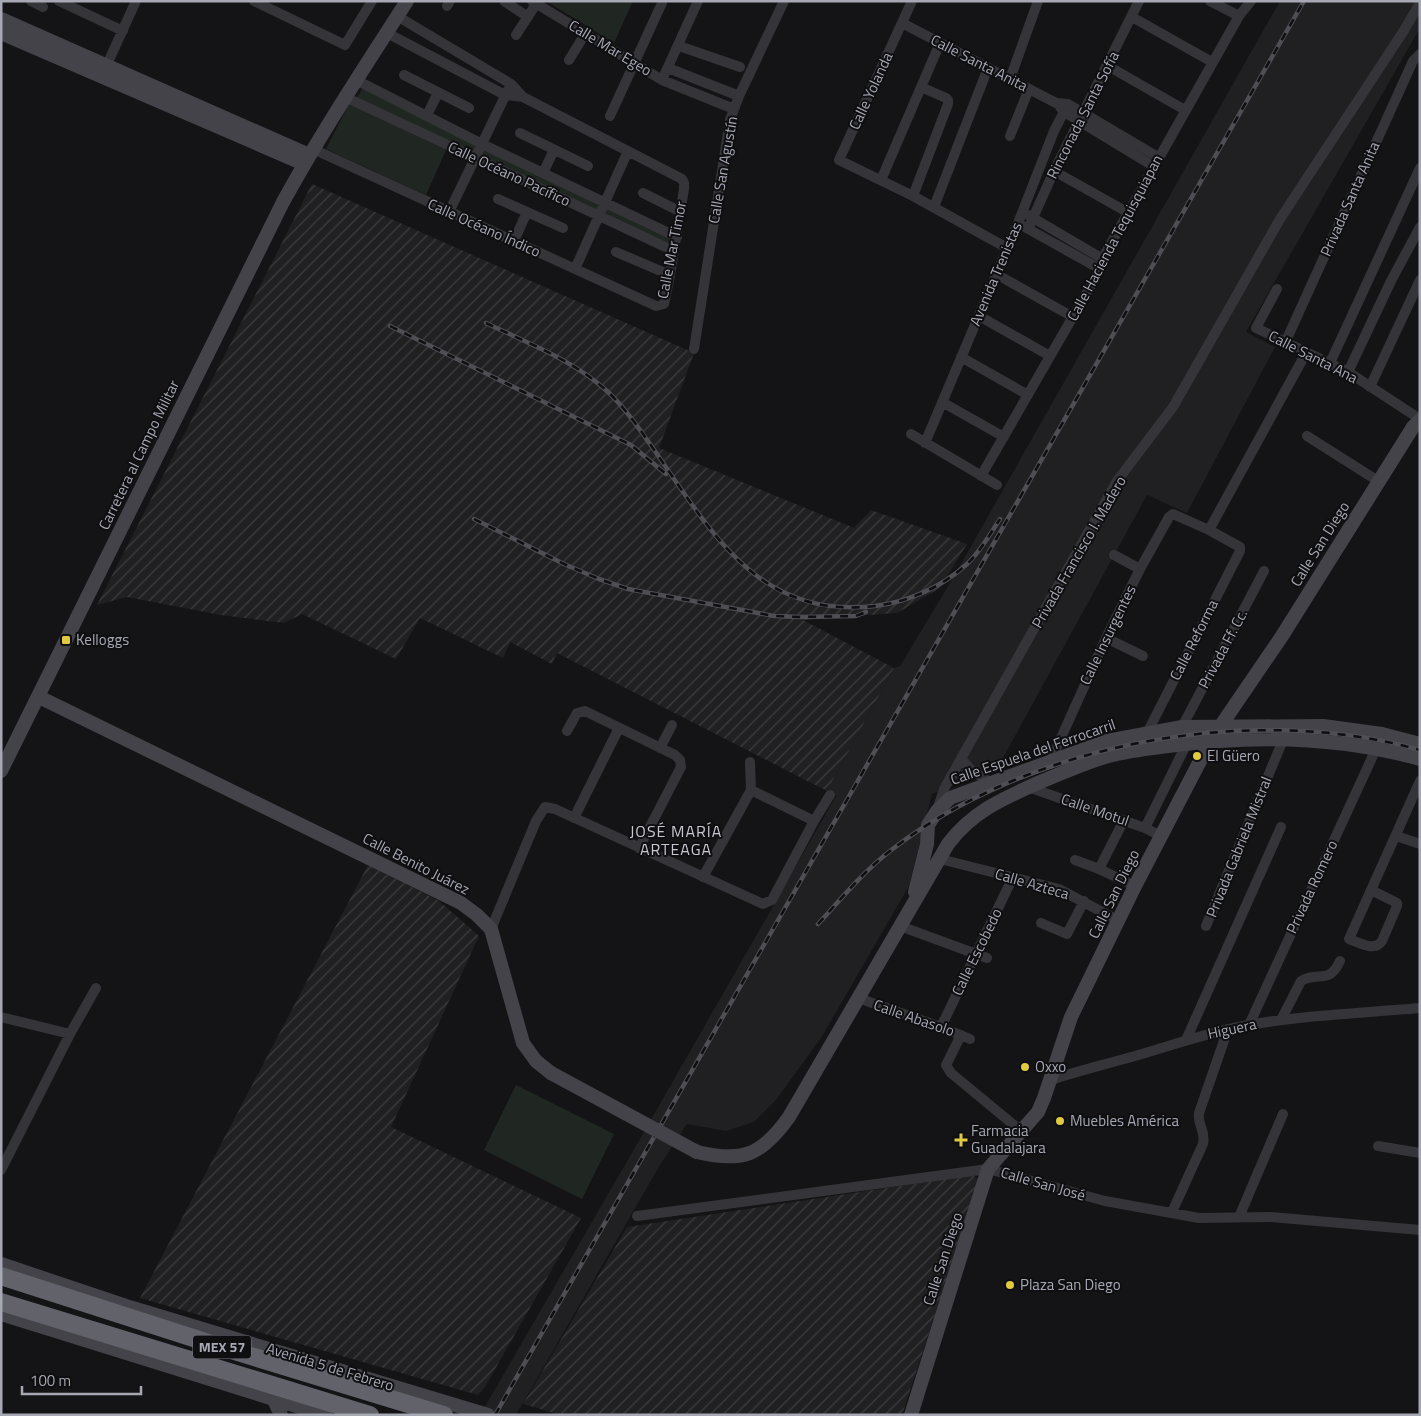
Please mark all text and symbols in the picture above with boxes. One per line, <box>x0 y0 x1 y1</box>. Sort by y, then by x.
street label: Calle Mar Egeo <box>564 14 656 82</box>
street label: Calle Santa Anita <box>927 28 1032 97</box>
street label: Rinconada Santa Sofía <box>1040 46 1125 183</box>
street label: Calle Yolanda <box>843 48 899 133</box>
street label: Calle San Agustín <box>702 114 743 225</box>
street label: Calle Océano Pacífico <box>444 135 574 212</box>
street label: Privada Santa Anita <box>1314 137 1385 260</box>
street label: Calle Hacienda Tequisquiapan <box>1061 150 1168 325</box>
street label: Calle Océano Índico <box>424 192 544 263</box>
street label: Calle Mar Timor <box>651 199 692 301</box>
street label: Avenida Trenistas <box>963 218 1028 329</box>
street label: Calle Santa Ana <box>1264 324 1362 389</box>
street label: Carretera al Campo Militar <box>92 376 185 534</box>
street label: Privada Francisco I. Madero <box>1026 471 1132 632</box>
street label: Calle San Diego <box>1284 497 1355 591</box>
street label: Calle Insurgentes <box>1073 581 1142 689</box>
street label: Calle Reforma <box>1163 595 1224 684</box>
street label: Privada Ff. Cc. <box>1192 605 1253 693</box>
place label: Kelloggs <box>76 628 129 651</box>
marker: Kelloggs <box>60 634 72 646</box>
street label: Calle Espuela del Ferrocarril <box>947 712 1119 791</box>
place label: El Güero <box>1207 744 1260 767</box>
marker: El Güero <box>1191 750 1203 762</box>
street label: Privada Gabriela Mistral <box>1200 773 1277 921</box>
street label: Calle Motul <box>1058 787 1132 832</box>
district label: JOSÉ MARÍA ARTEAGA <box>630 819 722 861</box>
street label: Calle Benito Juárez <box>359 827 474 901</box>
street label: Privada Romero <box>1280 836 1343 937</box>
street label: Calle San Diego <box>1082 845 1145 942</box>
street label: Calle Azteca <box>992 862 1072 905</box>
street label: Calle Escobedo <box>946 904 1008 999</box>
street label: Calle Abasolo <box>871 993 958 1042</box>
street label: Higuera <box>1205 1012 1259 1045</box>
place label: Oxxo <box>1035 1055 1066 1078</box>
marker: Oxxo <box>1019 1061 1031 1073</box>
place label: Muebles América <box>1070 1109 1179 1132</box>
marker: Muebles América <box>1054 1115 1066 1127</box>
place label: Farmacia Guadalajara <box>971 1119 1046 1159</box>
marker: Farmacia Guadalajara <box>955 1134 967 1146</box>
street label: Calle San José <box>998 1160 1088 1207</box>
street label: Calle San Diego <box>917 1209 968 1308</box>
place label: Plaza San Diego <box>1020 1273 1121 1296</box>
marker: Plaza San Diego <box>1004 1279 1016 1291</box>
road number: MEX 57 <box>193 1335 251 1358</box>
street label: Avenida 5 de Febrero <box>263 1336 397 1397</box>
scale bar <box>22 1364 141 1396</box>
text: 100 m <box>30 1369 71 1392</box>

